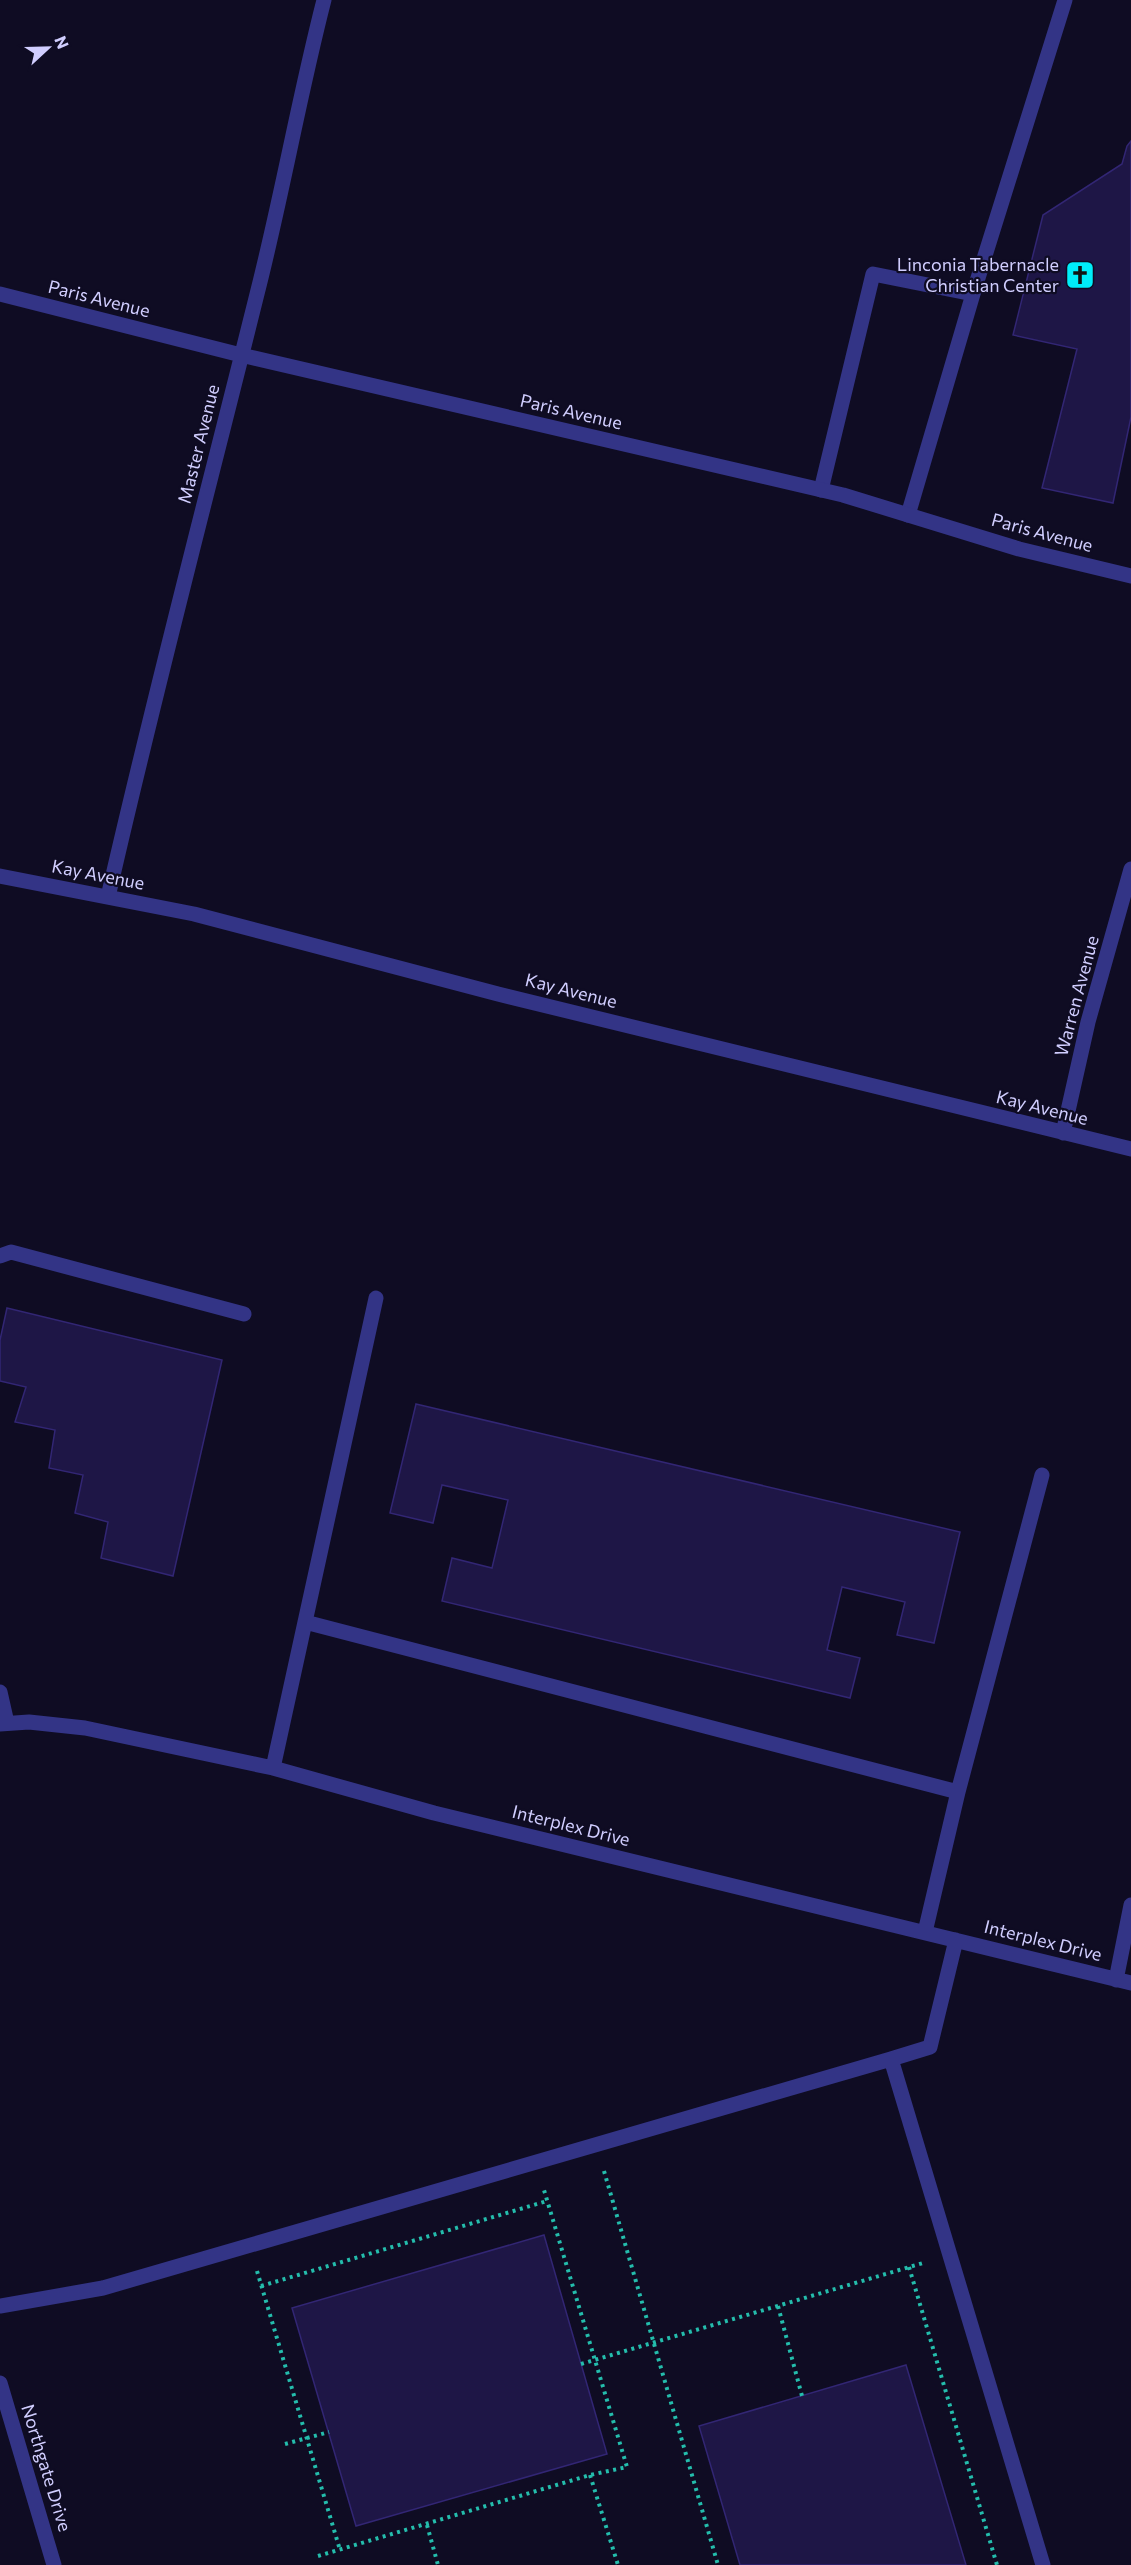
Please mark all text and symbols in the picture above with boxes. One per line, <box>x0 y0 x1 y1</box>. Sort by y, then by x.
north arrow <box>18 18 78 78</box>
text: N <box>51 33 73 51</box>
place label: Linconia Tabernacle Christian Center <box>897 253 1059 296</box>
church icon: Linconia Tabernacle Christian Center <box>1064 259 1096 291</box>
street label: Paris Avenue <box>46 275 152 321</box>
street label: Master Avenue <box>173 382 223 506</box>
street label: Paris Avenue <box>518 389 624 433</box>
street label: Paris Avenue <box>989 508 1095 556</box>
street label: Kay Avenue <box>50 854 146 894</box>
street label: Warren Avenue <box>1049 933 1103 1059</box>
street label: Kay Avenue <box>523 968 620 1012</box>
street label: Kay Avenue <box>994 1085 1091 1129</box>
street label: Interplex Drive <box>510 1800 632 1850</box>
street label: Interplex Drive <box>982 1915 1104 1965</box>
street label: Northgate Drive <box>17 2401 77 2534</box>

